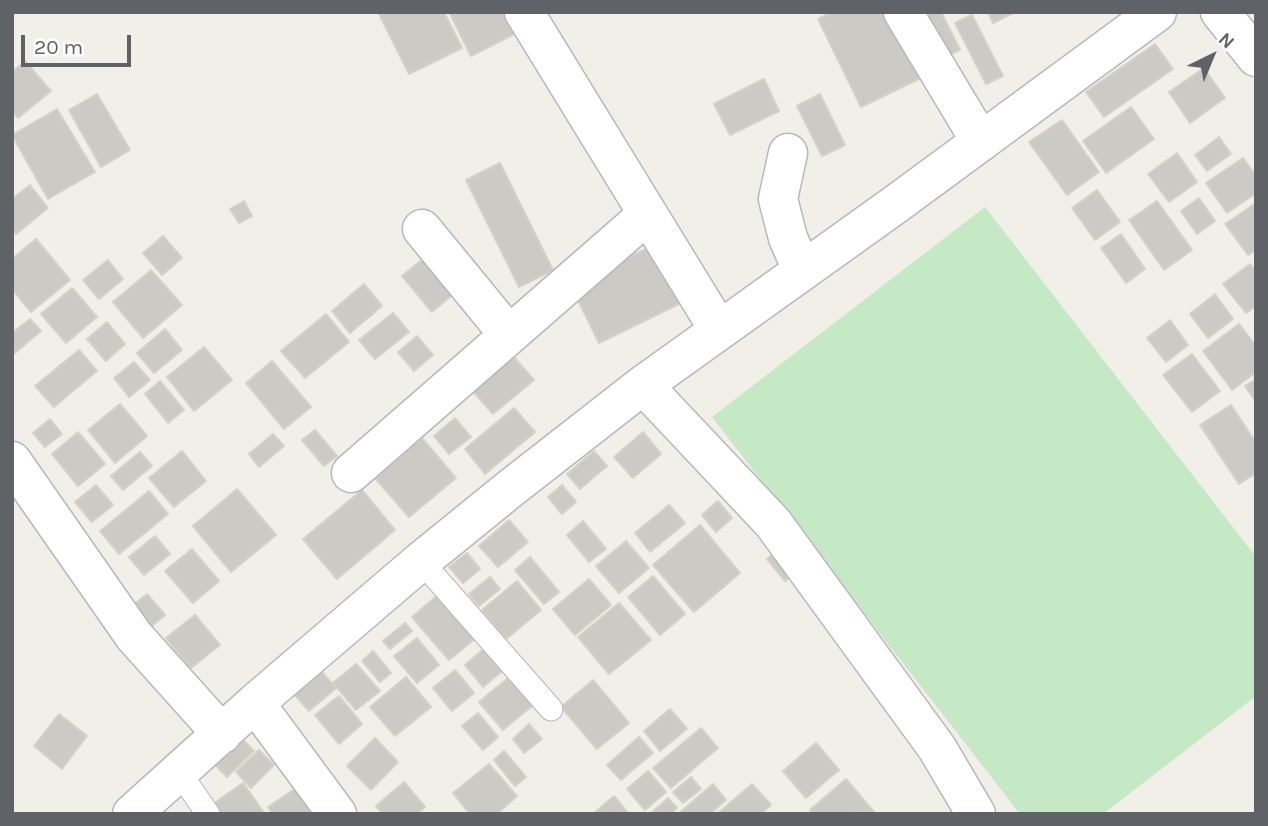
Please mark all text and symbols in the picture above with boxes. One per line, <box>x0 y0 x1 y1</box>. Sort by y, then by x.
scale bar <box>24 21 135 65</box>
north arrow <box>1177 21 1247 91</box>
text: N <box>1214 28 1239 53</box>
text: 20 m <box>34 35 83 59</box>

